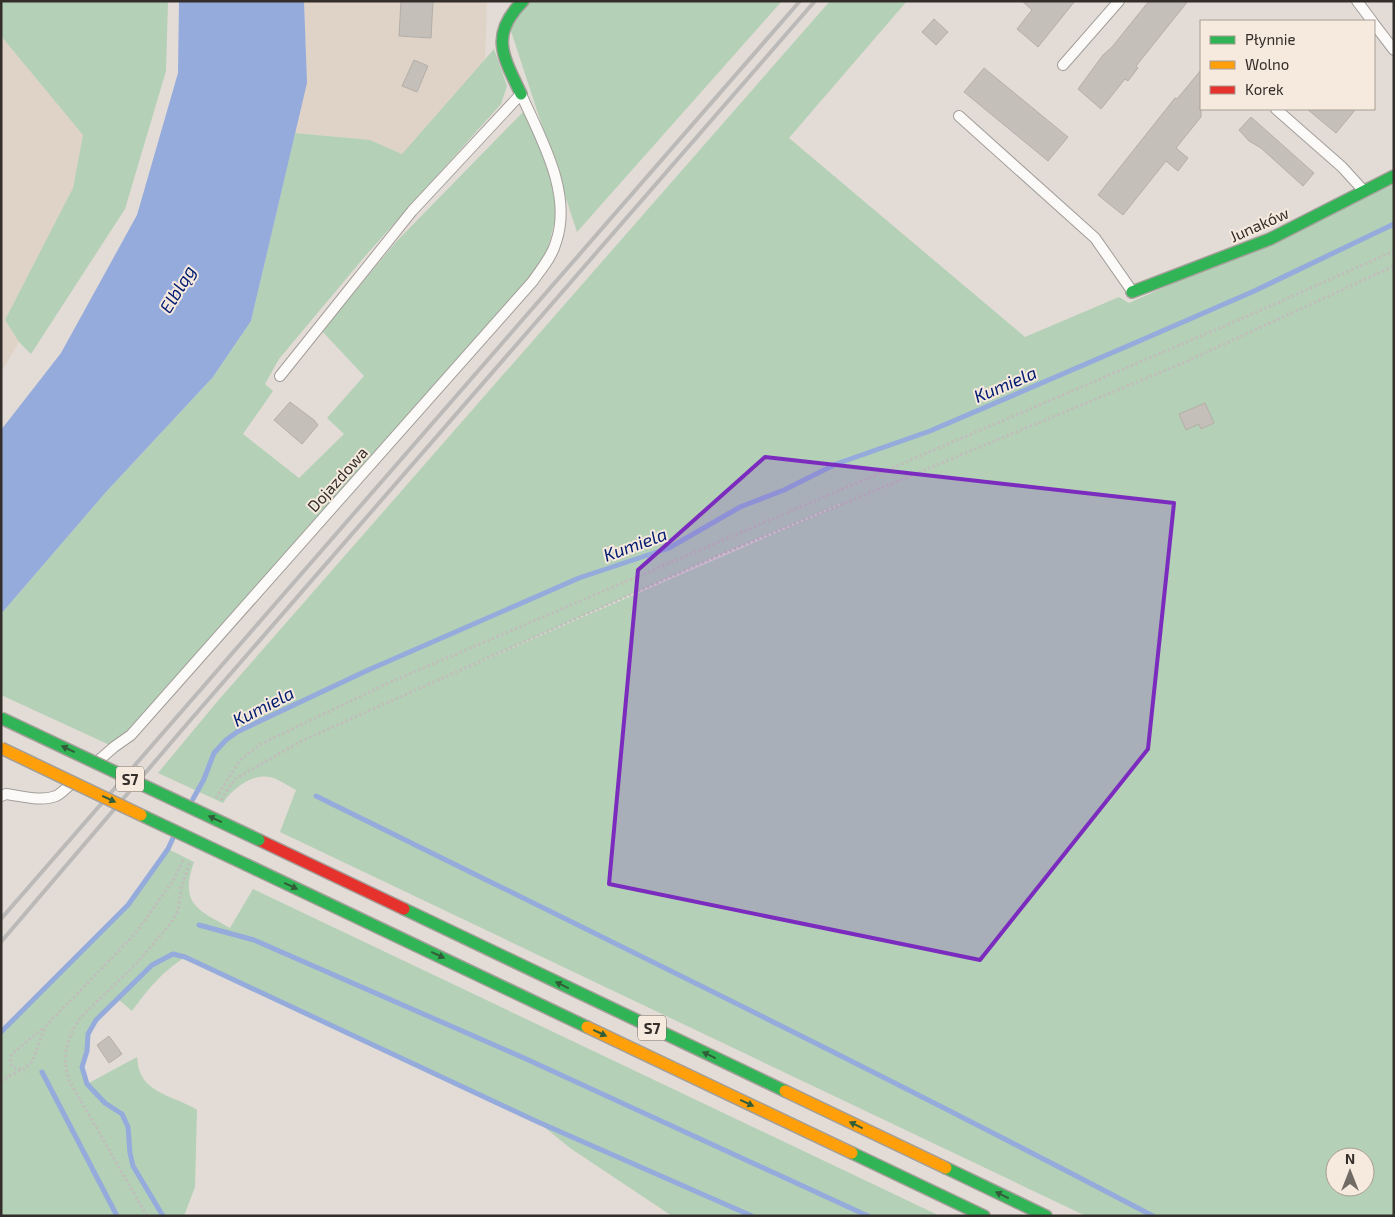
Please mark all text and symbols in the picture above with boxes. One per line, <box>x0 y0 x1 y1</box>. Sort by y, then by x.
legend <box>1200 20 1375 110</box>
text: Płynnie <box>1245 30 1296 48</box>
text: Wolno <box>1245 55 1289 73</box>
text: Korek <box>1245 80 1284 98</box>
street label: Junaków <box>1226 203 1292 245</box>
water label: Elbląg <box>154 261 200 317</box>
water label: Kumiela <box>970 361 1040 407</box>
street label: Dojazdowa <box>303 443 372 516</box>
water label: Kumiela <box>600 522 670 566</box>
water label: Kumiela <box>229 681 297 731</box>
one-way arrow <box>61 745 75 753</box>
road number: S7 <box>116 766 144 792</box>
one-way arrow <box>101 795 116 803</box>
one-way arrow <box>207 815 222 823</box>
one-way arrow <box>284 882 298 890</box>
one-way arrow <box>431 952 445 960</box>
one-way arrow <box>555 981 570 989</box>
road number: S7 <box>638 1016 666 1040</box>
one-way arrow <box>593 1029 607 1037</box>
one-way arrow <box>702 1051 716 1059</box>
one-way arrow <box>740 1099 754 1107</box>
one-way arrow <box>849 1121 863 1129</box>
north arrow <box>1325 1147 1375 1197</box>
text: N <box>1345 1150 1355 1167</box>
one-way arrow <box>995 1191 1010 1199</box>

